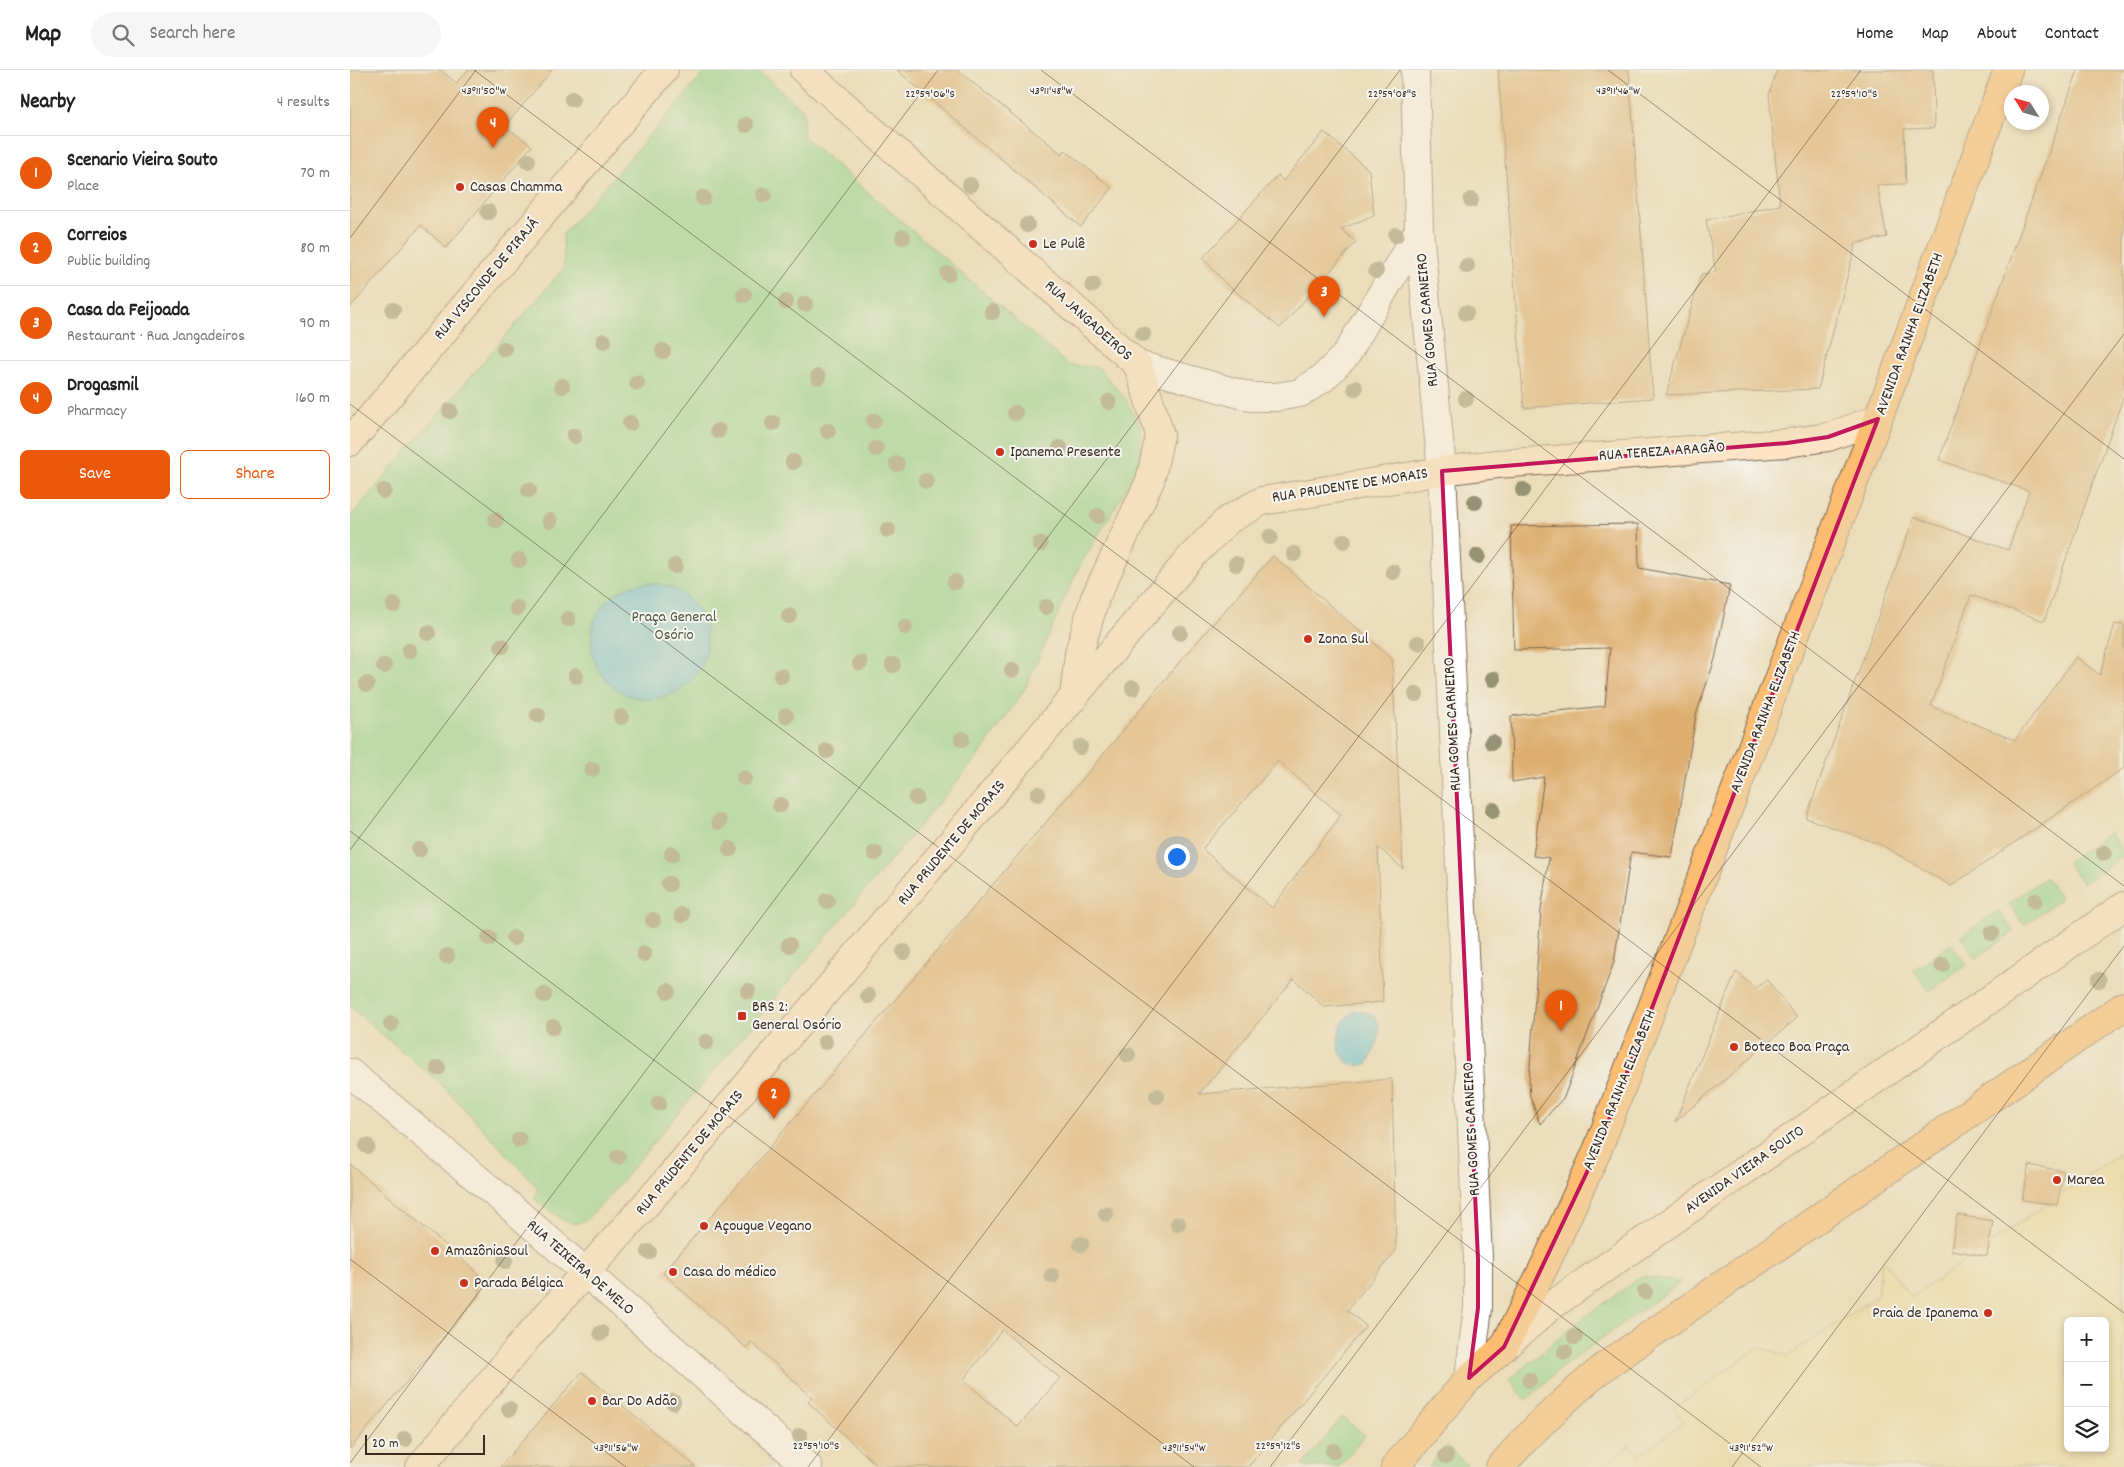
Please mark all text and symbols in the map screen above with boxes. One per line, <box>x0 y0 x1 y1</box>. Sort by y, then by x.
search box <box>91 12 441 57</box>
text: Map <box>25 18 61 52</box>
icon: search <box>109 21 137 49</box>
text: Search here <box>149 21 235 48</box>
text: Home <box>1856 22 1893 47</box>
text: Map <box>1921 22 1949 47</box>
text: About <box>1977 22 2017 47</box>
text: Contact <box>2045 22 2099 47</box>
text: 43°11'50"W <box>461 83 507 100</box>
text: 43°11'48"W <box>1030 83 1072 100</box>
text: 43°11'46"W <box>1596 83 1640 100</box>
north arrow <box>2004 85 2049 130</box>
text: 22°59'06"S <box>905 86 955 103</box>
text: 22°59'08"S <box>1368 86 1416 103</box>
text: 22°59'10"S <box>1831 86 1877 103</box>
text: Nearby <box>20 88 75 118</box>
text: 4 results <box>277 91 330 114</box>
pin: 4 <box>477 107 509 148</box>
text: Scenario Vieira Souto <box>67 148 218 175</box>
text: 1 <box>34 162 38 185</box>
text: 70 m <box>300 162 330 185</box>
text: Place <box>67 175 99 198</box>
place label: Casas Chamma <box>470 176 563 199</box>
marker: Casas Chamma <box>454 181 466 193</box>
street label: RUA VISCONDE DE PIRAJÁ <box>429 213 545 345</box>
text: Correios <box>67 223 127 250</box>
place label: Le Pulê <box>1043 233 1085 256</box>
text: 2 <box>33 237 40 260</box>
text: 80 m <box>300 237 330 260</box>
marker: Le Pulê <box>1027 238 1039 250</box>
text: Public building <box>67 250 150 273</box>
street label: AVENIDA RAINHA ELIZABETH <box>1870 250 1950 418</box>
street label: RUA GOMES CARNEIRO <box>1411 252 1445 388</box>
street label: RUA JANGADEIROS <box>1039 275 1137 367</box>
pin: 3 <box>1308 276 1340 317</box>
text: Casa da Feijoada <box>67 298 189 325</box>
text: 3 <box>32 312 40 335</box>
text: 90 m <box>299 312 330 335</box>
text: Restaurant · Rua Jangadeiros <box>67 325 245 348</box>
text: Drogasmil <box>67 373 139 400</box>
text: 4 <box>33 387 39 410</box>
text: 160 m <box>295 387 330 410</box>
text: Pharmacy <box>67 400 126 423</box>
street label: RUA TEREZA ARAGÃO <box>1598 436 1726 468</box>
place label: Ipanema Presente <box>1010 441 1121 464</box>
marker: Ipanema Presente <box>994 446 1006 458</box>
button: Save <box>20 450 170 499</box>
button: Share <box>180 450 330 499</box>
street label: RUA PRUDENTE DE MORAIS <box>1270 462 1430 510</box>
park label: Praça General Osório <box>631 606 717 647</box>
place label: Zona Sul <box>1318 628 1369 651</box>
street label: AVENIDA RAINHA ELIZABETH <box>1725 628 1807 796</box>
marker: Zona Sul <box>1302 633 1314 645</box>
street label: RUA GOMES CARNEIRO <box>1438 656 1468 792</box>
street label: RUA PRUDENTE DE MORAIS <box>893 775 1011 911</box>
your location <box>1164 844 1190 870</box>
pin: 1 <box>1545 990 1577 1031</box>
place label: BRS 2: General Osório <box>752 996 842 1037</box>
street label: AVENIDA RAINHA ELIZABETH <box>1577 1006 1663 1174</box>
marker: BRS 2: General Osório <box>736 1010 748 1022</box>
place label: Boteco Boa Praça <box>1744 1036 1850 1059</box>
marker: Boteco Boa Praça <box>1728 1041 1740 1053</box>
street label: RUA GOMES CARNEIRO <box>1457 1061 1487 1197</box>
pin: 2 <box>758 1078 790 1119</box>
street label: RUA PRUDENTE DE MORAIS <box>631 1085 749 1221</box>
street label: AVENIDA VIEIRA SOUTO <box>1680 1120 1810 1220</box>
place label: Marea <box>2067 1169 2105 1192</box>
marker: Marea <box>2051 1174 2063 1186</box>
street label: RUA TEIXEIRA DE MELO <box>521 1215 639 1321</box>
place label: Açougue Vegano <box>714 1215 812 1238</box>
marker: Açougue Vegano <box>698 1220 710 1232</box>
place label: AmazôniaSoul <box>445 1240 528 1263</box>
marker: AmazôniaSoul <box>429 1245 441 1257</box>
place label: Casa do médico <box>683 1261 776 1284</box>
marker: Casa do médico <box>667 1266 679 1278</box>
place label: Parada Bélgica <box>474 1272 564 1295</box>
marker: Parada Bélgica <box>458 1277 470 1289</box>
place label: Praia de Ipanema <box>1872 1302 1978 1325</box>
marker: Praia de Ipanema <box>1982 1307 1994 1319</box>
map controls <box>2064 1317 2109 1452</box>
button: + <box>2064 1317 2109 1362</box>
button: − <box>2064 1362 2109 1407</box>
place label: Bar Do Adão <box>602 1390 677 1413</box>
marker: Bar Do Adão <box>586 1395 598 1407</box>
button: layers <box>2064 1407 2109 1452</box>
scale bar <box>365 1432 485 1455</box>
text: 20 m <box>372 1434 399 1454</box>
text: 22°59'10"S <box>793 1438 839 1455</box>
text: 22°59'12"S <box>1255 1438 1301 1455</box>
text: 43°11'56"W <box>594 1440 638 1457</box>
text: 43°11'54"W <box>1162 1440 1206 1457</box>
text: 43°11'52"W <box>1729 1440 1773 1457</box>

